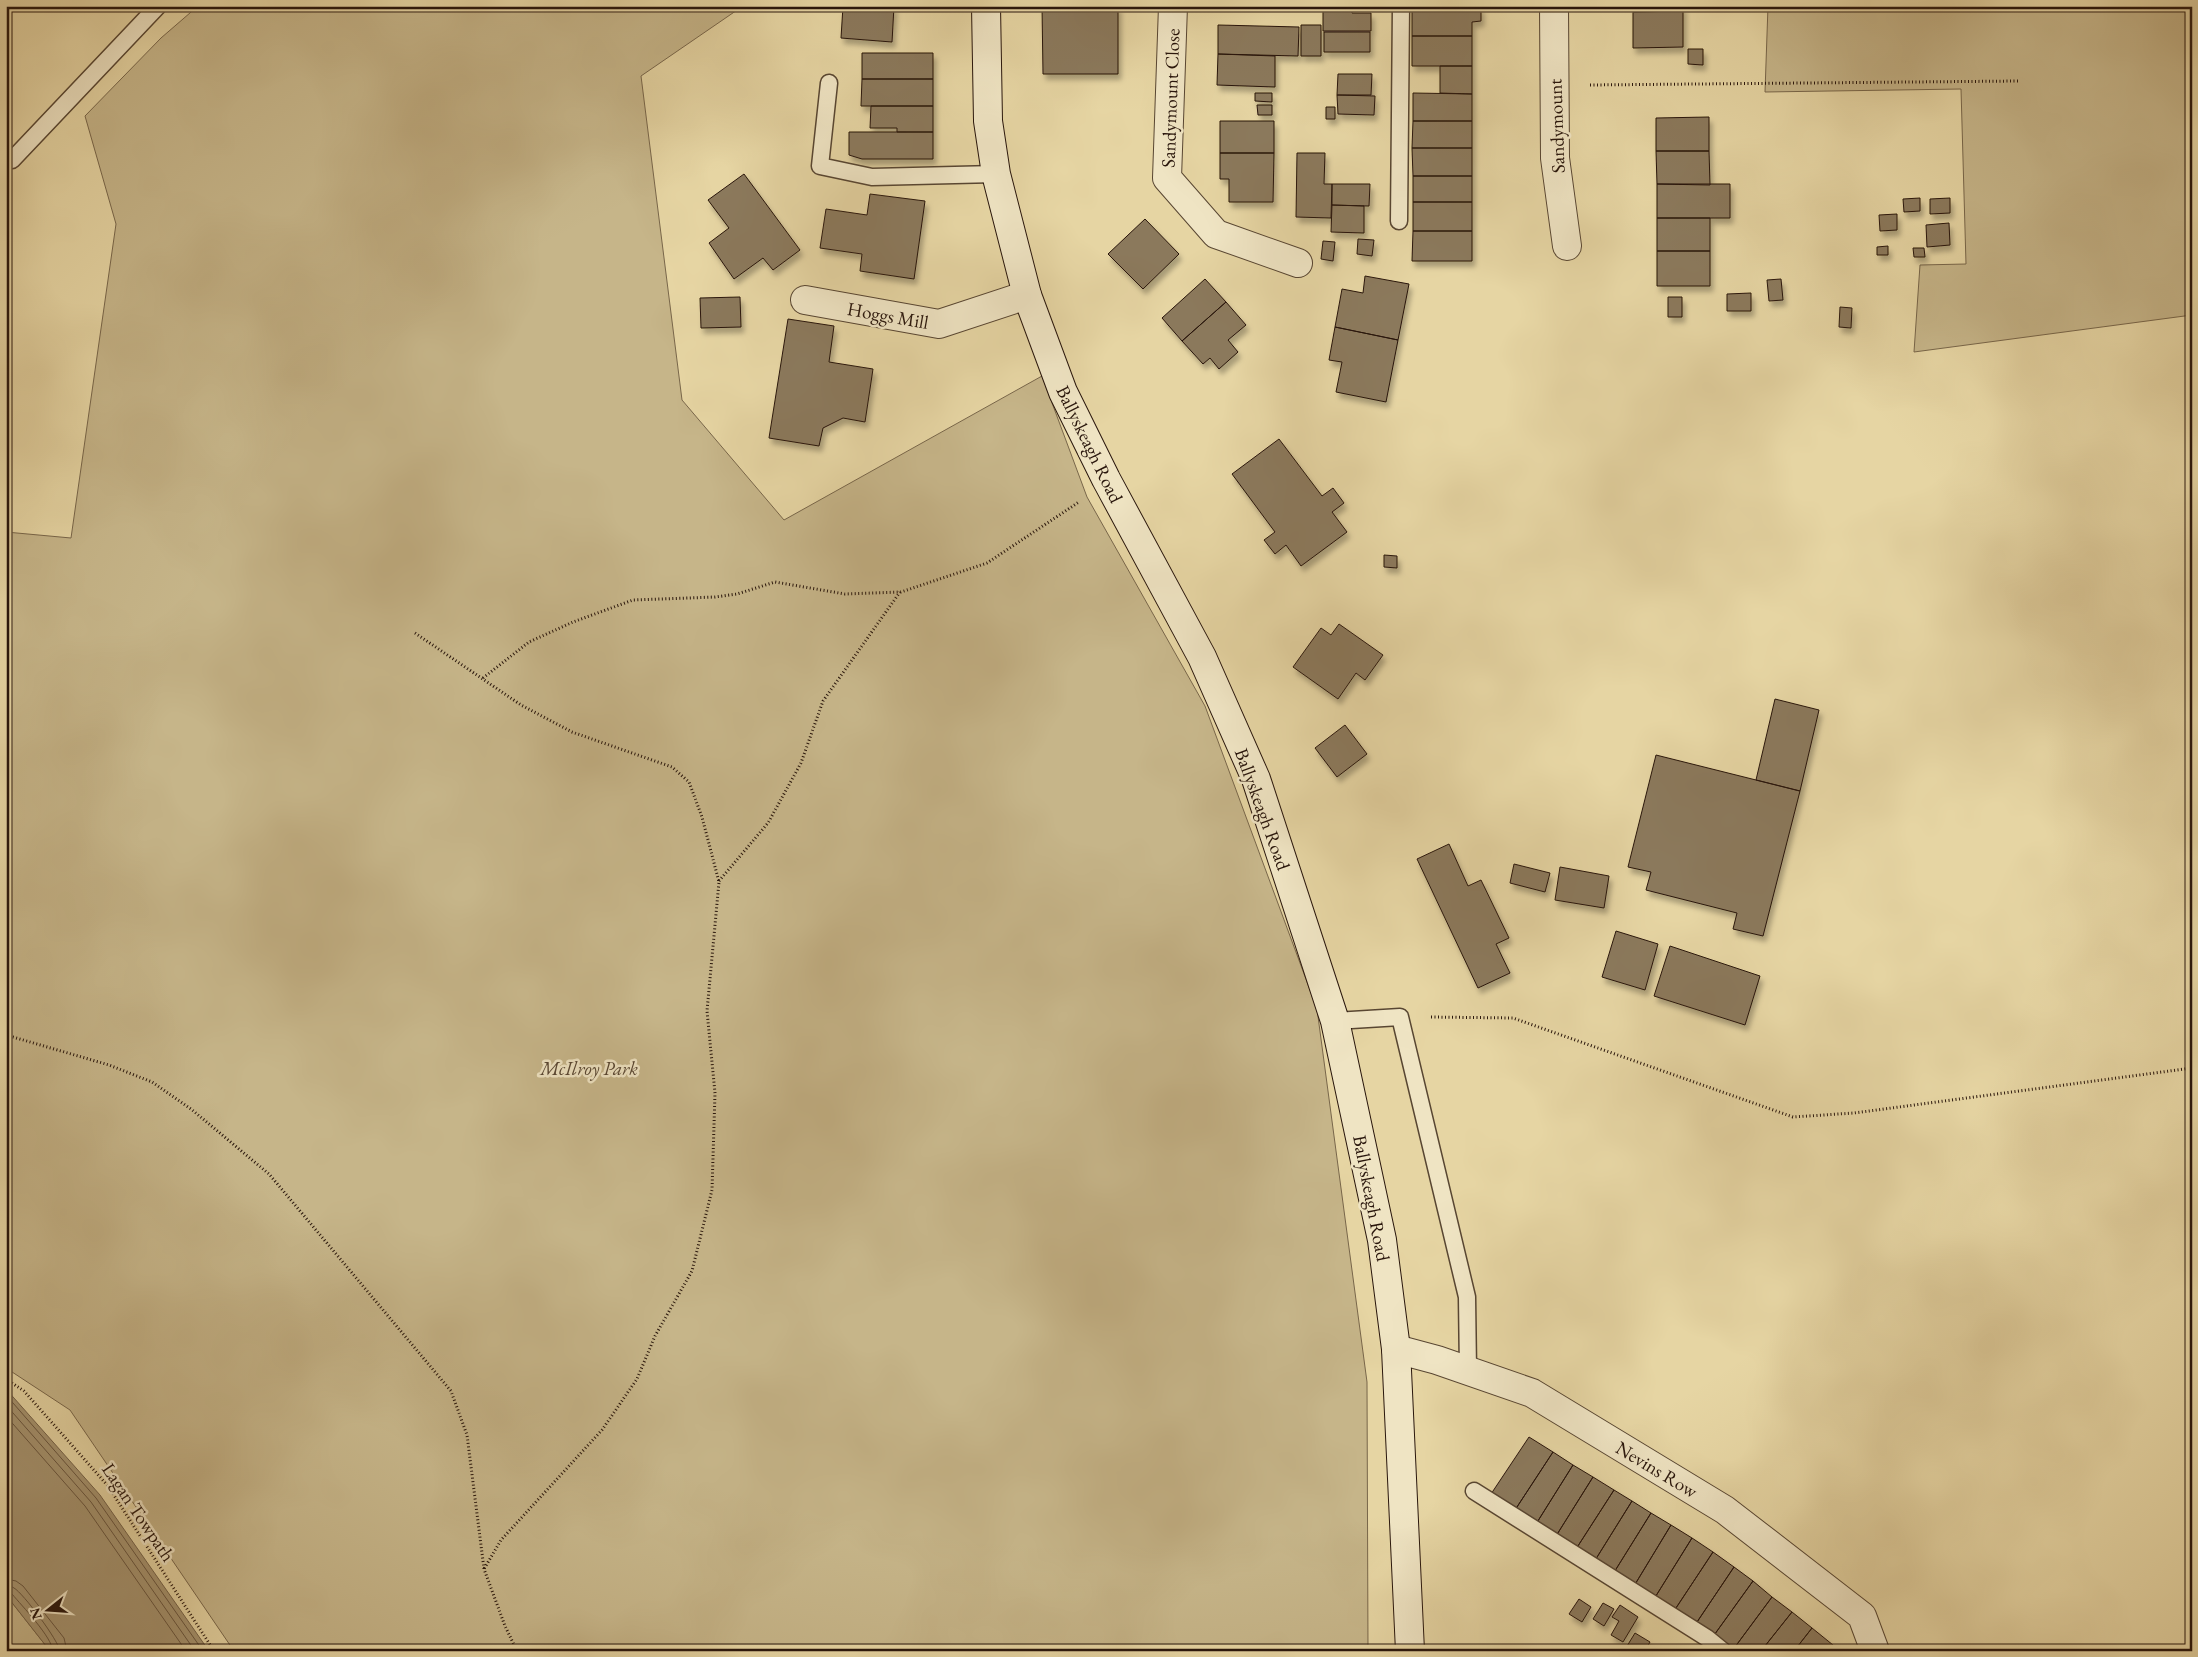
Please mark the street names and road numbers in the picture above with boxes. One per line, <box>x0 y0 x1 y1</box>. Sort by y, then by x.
street label: Sandymount Close <box>1156 28 1185 168</box>
street label: Sandymount <box>1542 78 1571 174</box>
street label: Hoggs Mill <box>845 296 931 335</box>
street label: Ballyskeagh Road <box>1050 381 1129 507</box>
street label: Ballyskeagh Road <box>1229 745 1296 874</box>
street label: Ballyskeagh Road <box>1347 1133 1396 1264</box>
street label: Nevins Row <box>1611 1435 1703 1504</box>
street label: Lagan Towpath <box>96 1458 181 1567</box>

